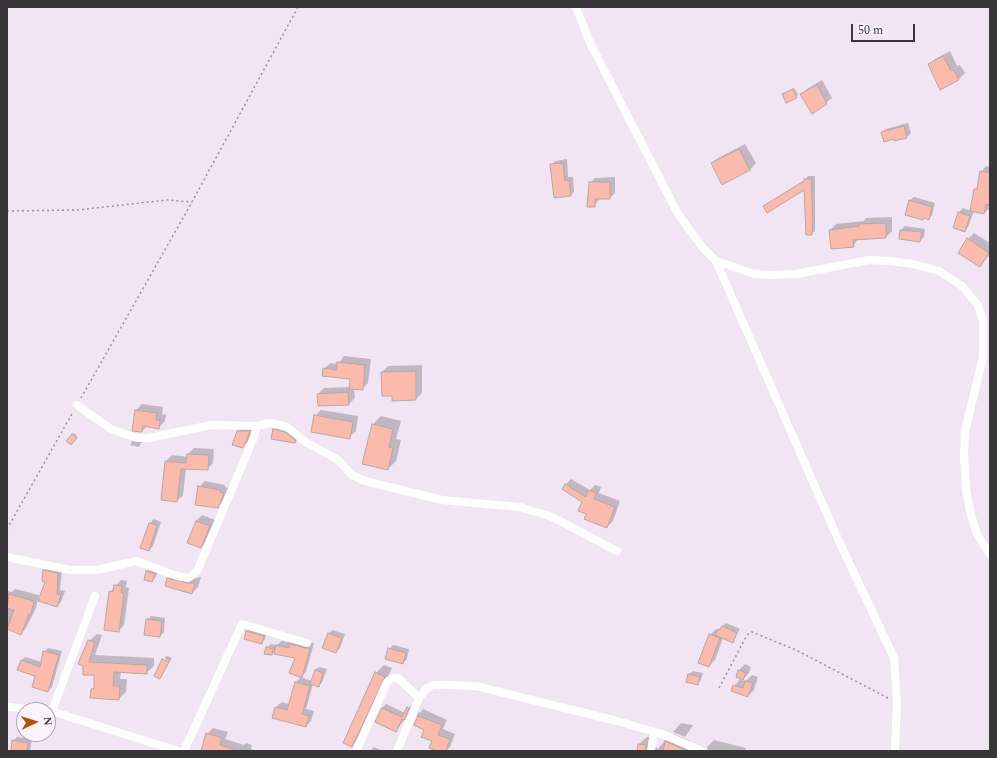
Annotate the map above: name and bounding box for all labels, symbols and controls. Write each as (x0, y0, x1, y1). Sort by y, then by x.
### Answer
scale bar (853, 16, 917, 42)
text: 50 m (858, 21, 883, 40)
north arrow (16, 702, 56, 742)
text: N (39, 716, 56, 726)

